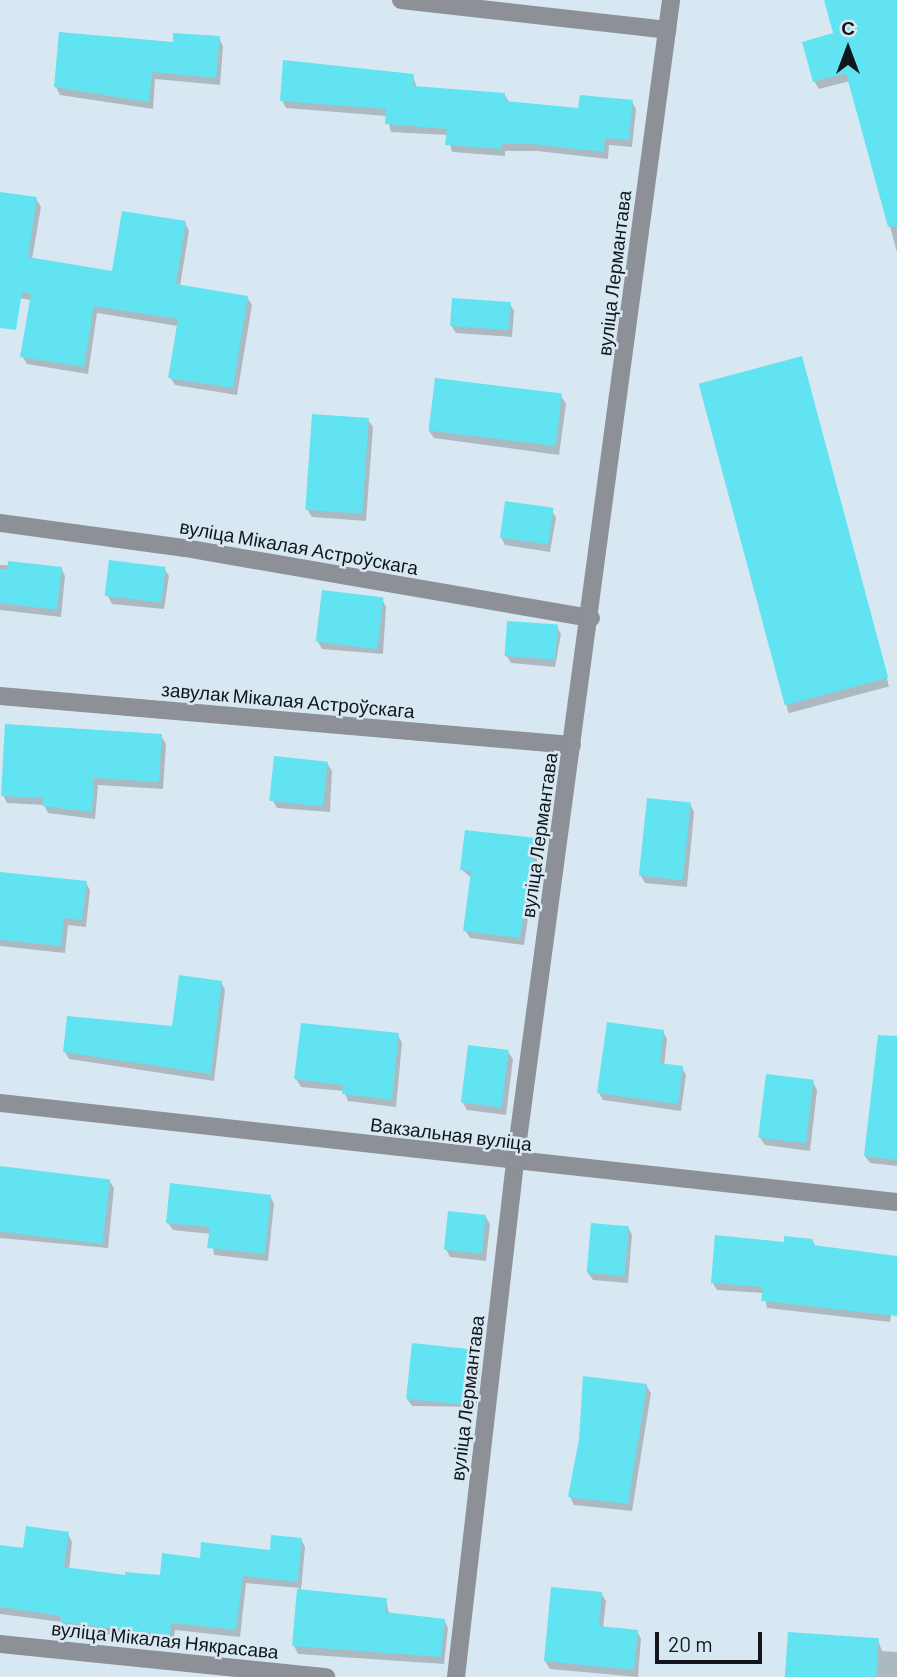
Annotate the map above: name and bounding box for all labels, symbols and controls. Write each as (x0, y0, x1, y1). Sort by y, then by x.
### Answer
north arrow (813, 14, 883, 84)
text: С (841, 16, 855, 39)
street label: вуліца Лермантава (593, 189, 635, 357)
street label: вуліца Мікалая Астроўскага (178, 515, 420, 579)
street label: завулак Мікалая Астроўскага (160, 678, 416, 722)
street label: вуліца Лермантава (516, 751, 562, 919)
street label: Вакзальная вуліца (369, 1113, 533, 1155)
street label: вуліца Лермантава (446, 1314, 488, 1482)
street label: вуліца Мікалая Някрасава (50, 1617, 280, 1663)
scale bar (659, 1618, 766, 1662)
text: 20 m (668, 1631, 713, 1656)

